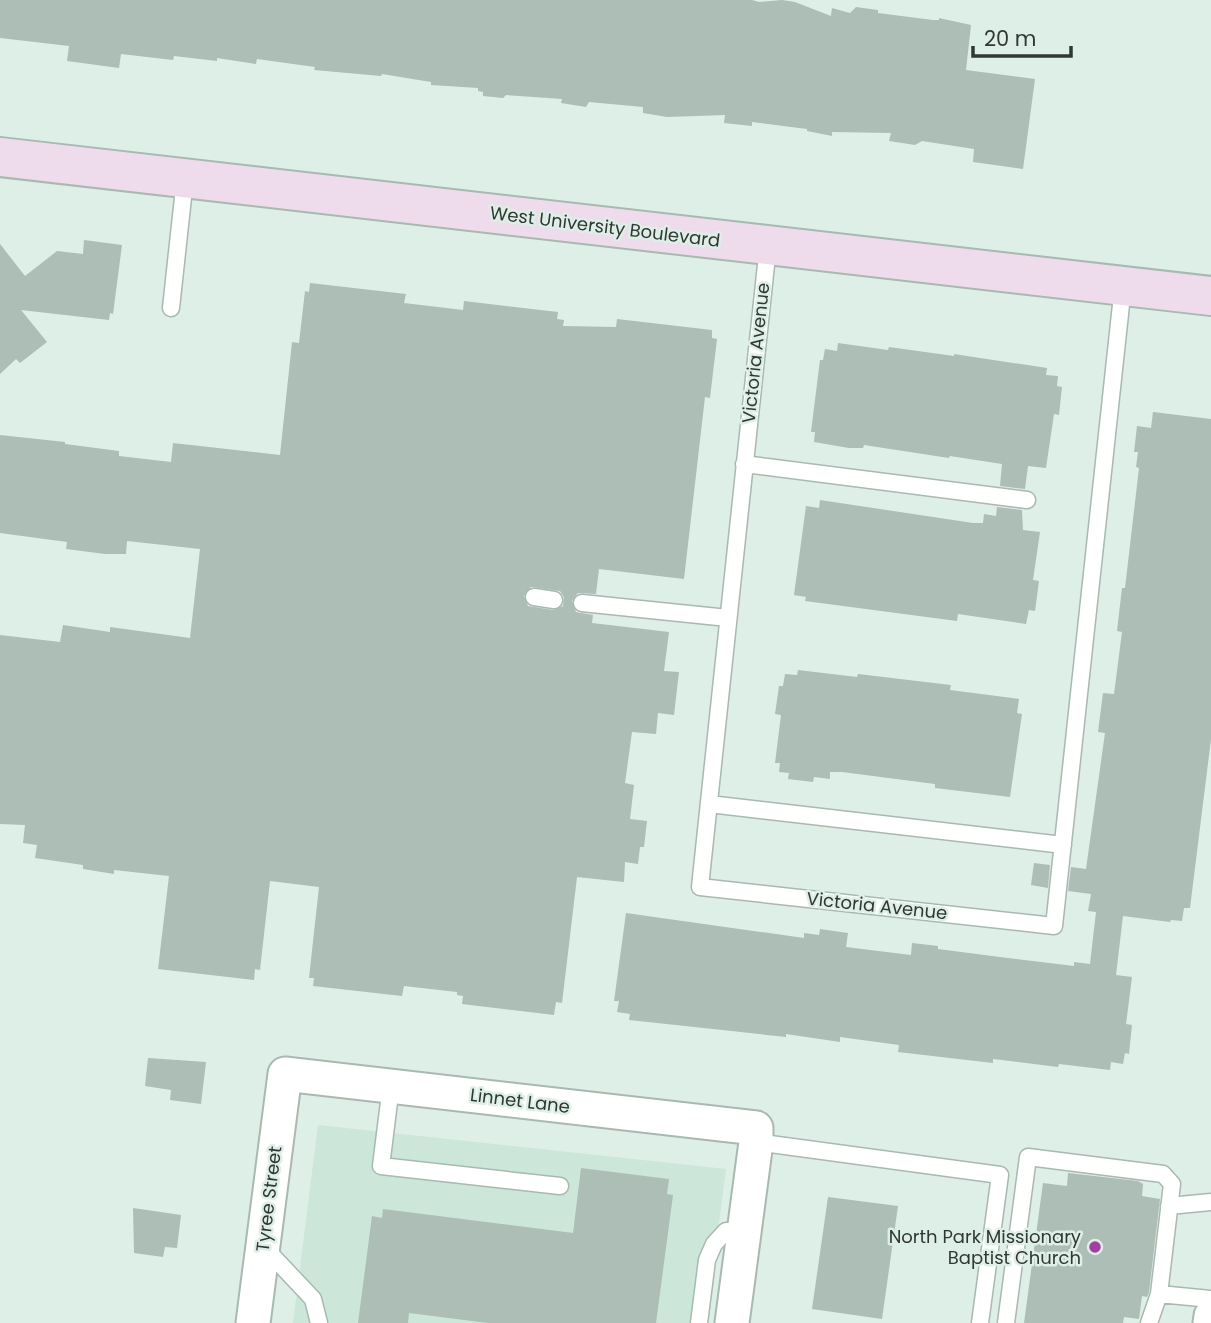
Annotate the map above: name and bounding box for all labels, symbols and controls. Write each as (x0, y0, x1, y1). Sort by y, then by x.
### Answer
scale bar (973, 14, 1071, 58)
text: 20 m (984, 24, 1037, 53)
street label: West University Boulevard (489, 200, 722, 253)
street label: Victoria Avenue (736, 281, 775, 425)
street label: Victoria Avenue (805, 886, 949, 925)
street label: Linnet Lane (469, 1082, 571, 1119)
street label: Tyree Street (250, 1145, 287, 1253)
place label: North Park Missionary Baptist Church (889, 1224, 1081, 1270)
marker: North Park Missionary Baptist Church (1087, 1239, 1103, 1255)

